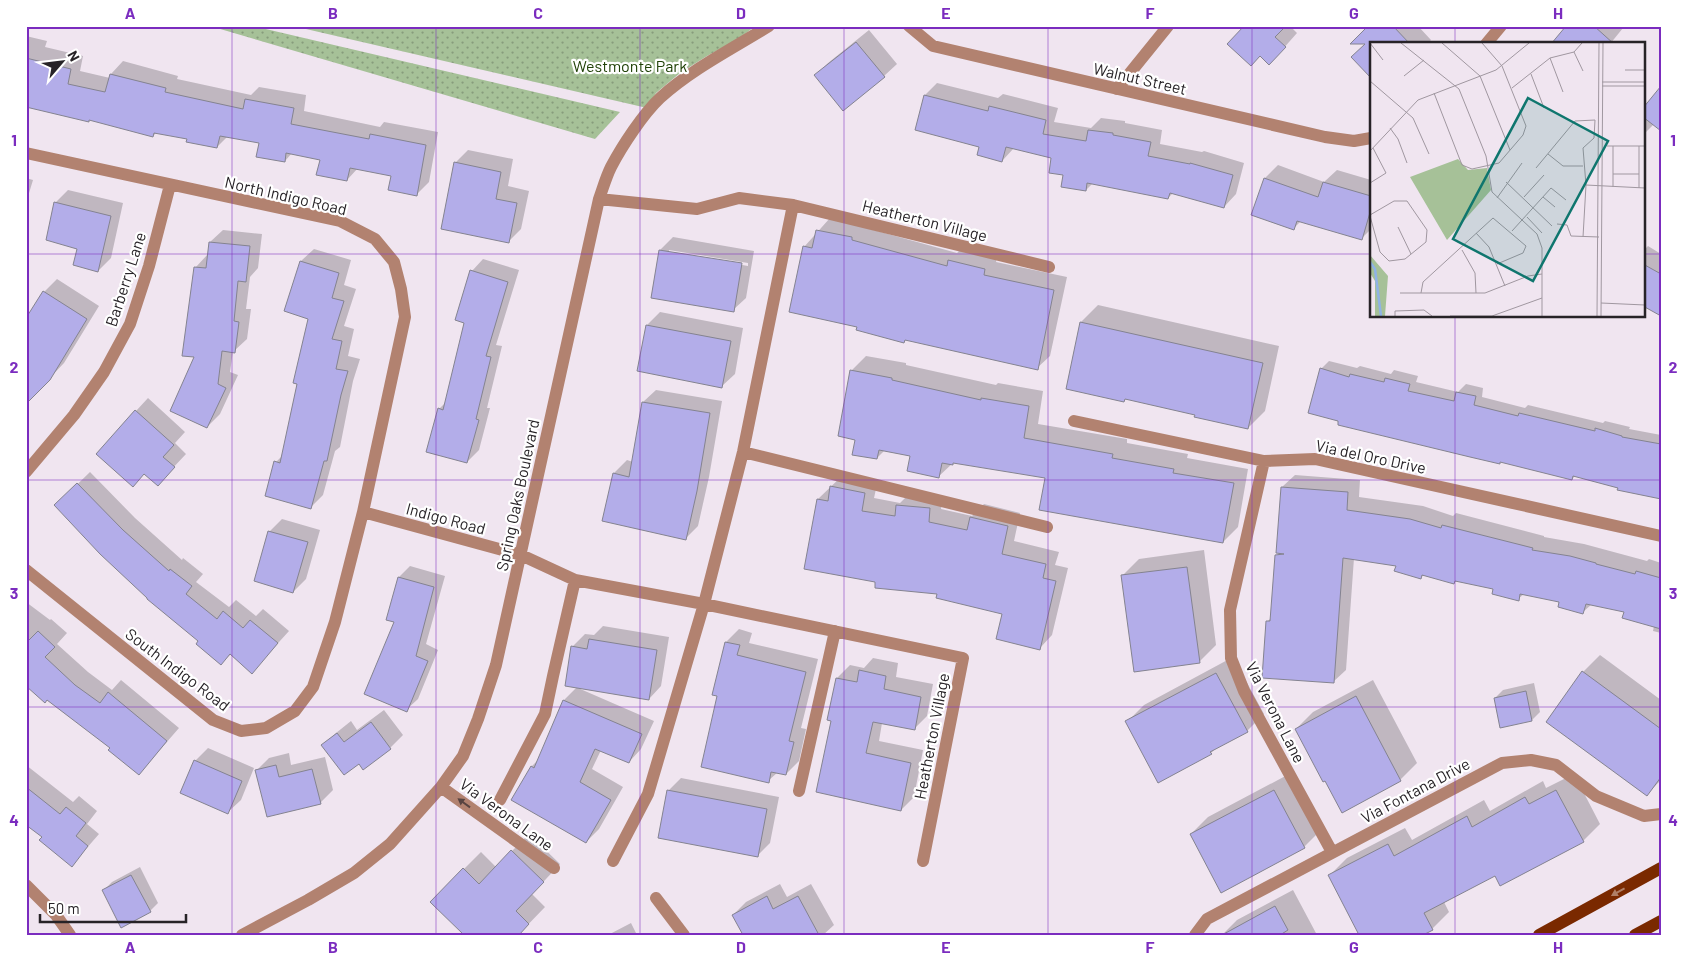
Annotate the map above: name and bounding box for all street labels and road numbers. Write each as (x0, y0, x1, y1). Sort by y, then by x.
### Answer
street label: Walnut Street (1092, 58, 1188, 98)
street label: North Indigo Road (223, 172, 349, 218)
street label: Heatherton Village (861, 195, 989, 245)
street label: Barberry Lane (101, 229, 149, 329)
street label: Spring Oaks Boulevard (492, 417, 542, 573)
street label: Via del Oro Drive (1314, 435, 1428, 477)
street label: Indigo Road (404, 498, 488, 538)
street label: South Indigo Road (122, 624, 234, 714)
street label: Via Verona Lane (1242, 658, 1310, 766)
street label: Heatherton Village (909, 671, 953, 801)
street label: Via Fontana Drive (1357, 753, 1473, 827)
street label: Via Verona Lane (457, 774, 557, 854)

